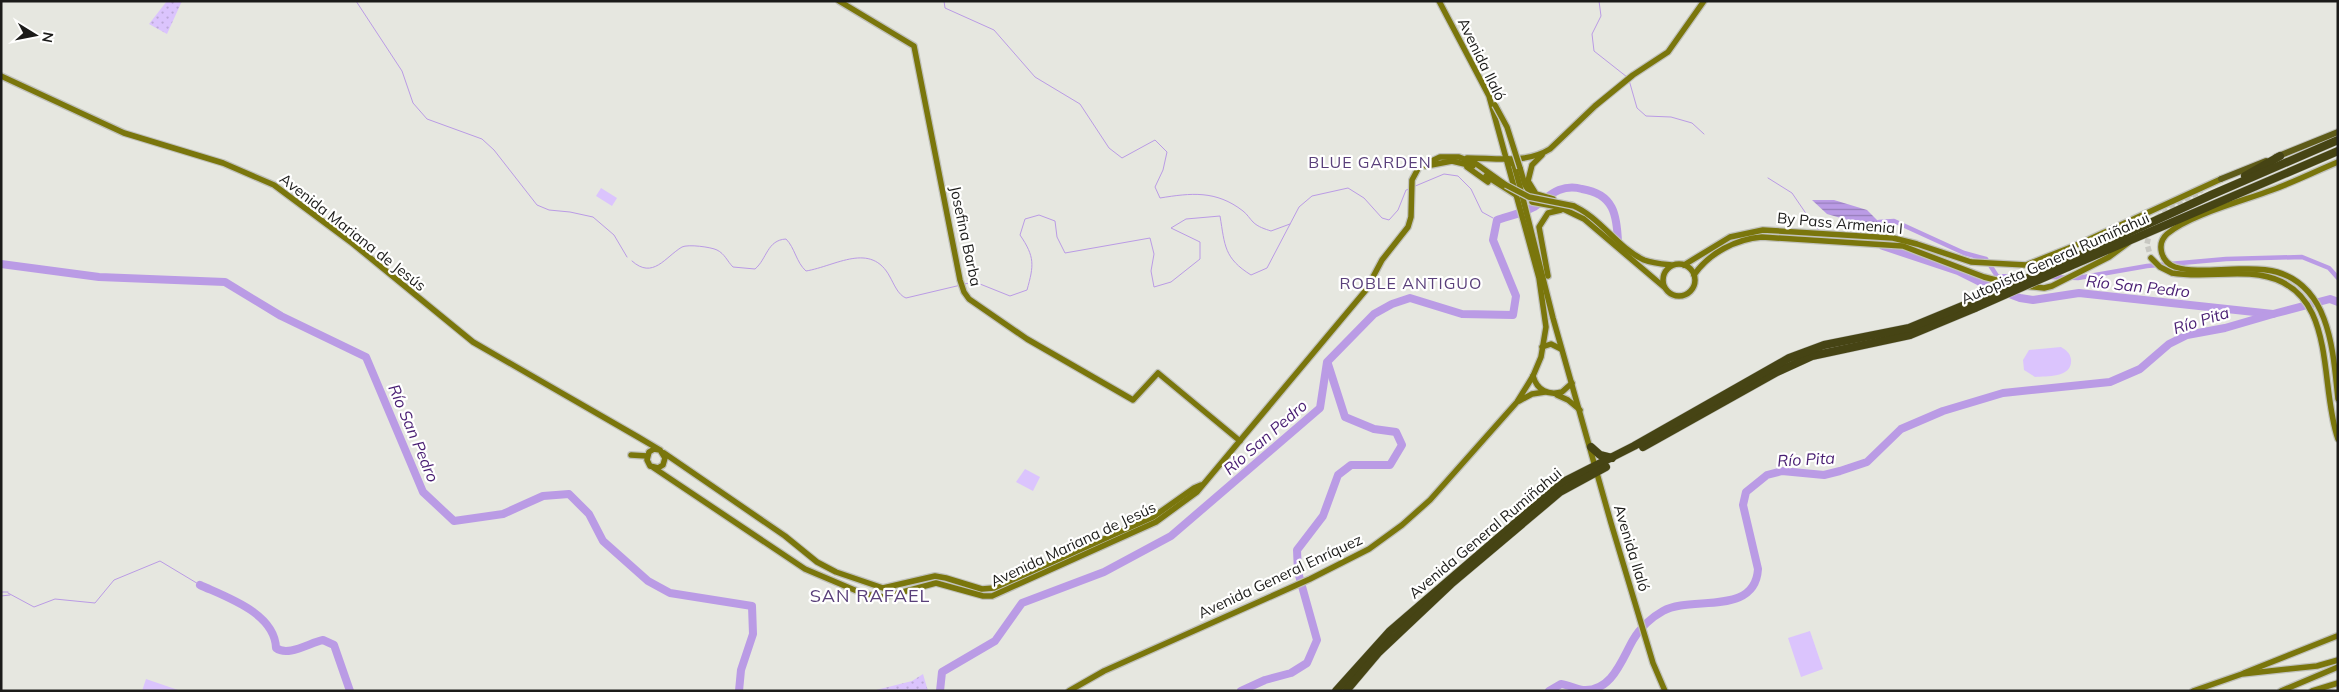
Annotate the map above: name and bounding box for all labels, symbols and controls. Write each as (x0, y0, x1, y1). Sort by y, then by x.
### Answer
north arrow (10, 10, 60, 60)
street label: Avenida Ilaló (1454, 15, 1510, 103)
text: N (38, 30, 58, 44)
district label: BLUE GARDEN (1308, 152, 1432, 172)
street label: Avenida Mariana de Jesús (276, 169, 430, 295)
street label: Josefina Barba (946, 184, 986, 288)
street label: By Pass Armenia I (1776, 208, 1904, 238)
street label: Autopista General Rumiñahui (1958, 208, 2152, 308)
water label: Río San Pedro (2085, 271, 2191, 301)
district label: ROBLE ANTIGUO (1340, 273, 1482, 293)
water label: Río Pita (2171, 302, 2232, 338)
water label: Río San Pedro (384, 381, 444, 485)
water label: Río San Pedro (1219, 395, 1311, 479)
water label: Río Pita (1777, 447, 1836, 470)
street label: Avenida General Rumiñahui (1405, 464, 1565, 602)
street label: Avenida Mariana de Jesús (987, 497, 1159, 591)
street label: Avenida Ilaló (1610, 502, 1654, 594)
street label: Avenida General Enríquez (1195, 529, 1365, 622)
district label: SAN RAFAEL (810, 584, 930, 607)

